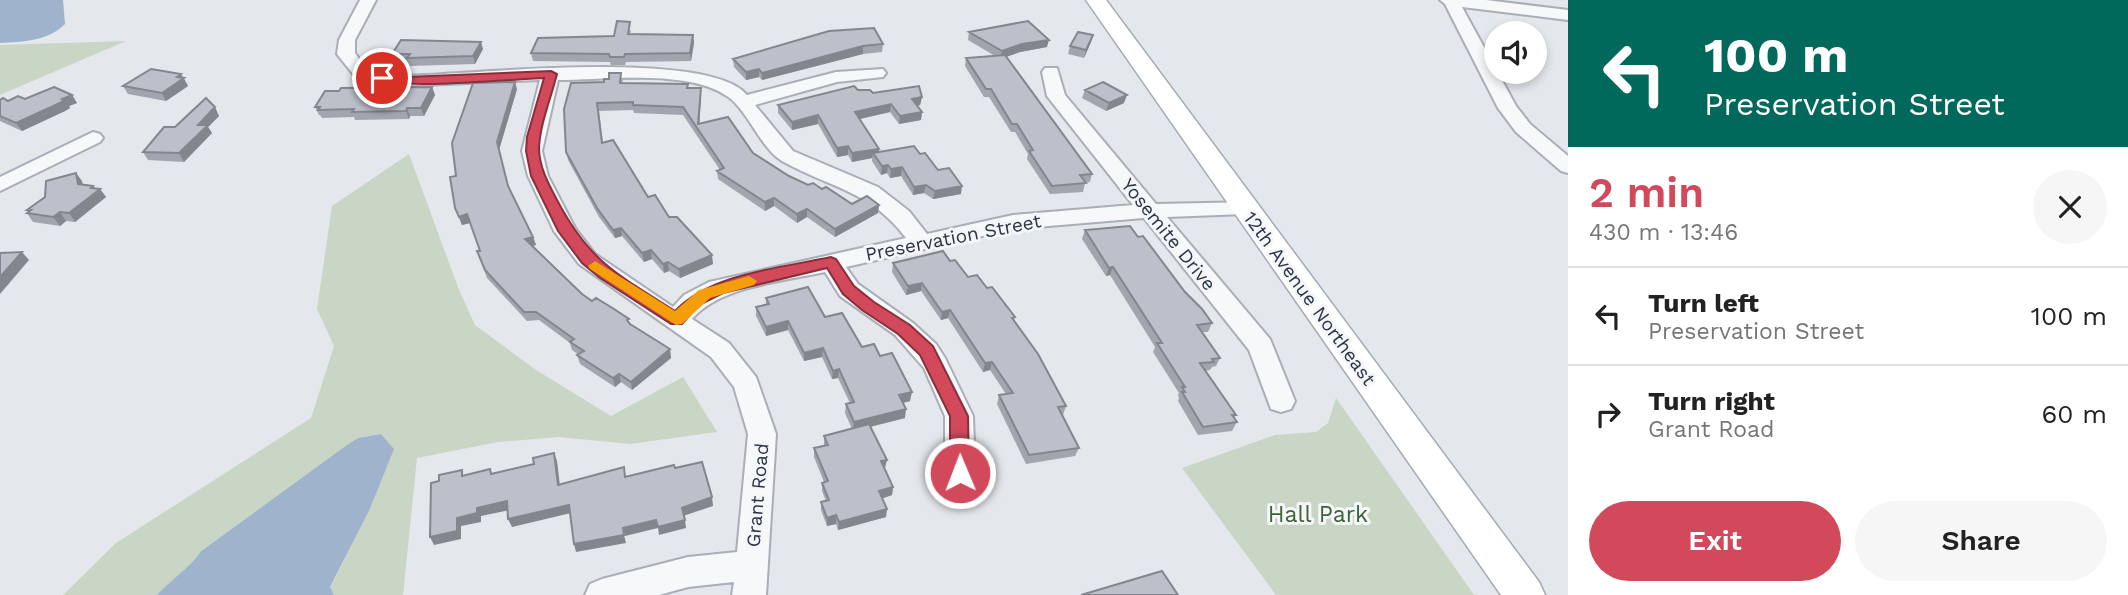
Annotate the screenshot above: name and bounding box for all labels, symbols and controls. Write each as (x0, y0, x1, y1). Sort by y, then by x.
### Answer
map controls (1484, 21, 1547, 84)
button: sound (1484, 21, 1547, 84)
text: 100 m (1704, 26, 1848, 84)
icon: left (1589, 28, 1680, 119)
pin (352, 48, 412, 108)
icon: arrive (363, 59, 401, 97)
text: Preservation Street (1704, 85, 2005, 123)
text: 2 min (1589, 168, 1704, 217)
button: close (2033, 170, 2107, 244)
street label: Yosemite Drive (1116, 174, 1221, 295)
street label: 12th Avenue Northeast (1239, 207, 1380, 390)
street label: Preservation Street (863, 209, 1043, 266)
text: 430 m · 13:46 (1589, 219, 1738, 246)
text: Turn left (1648, 288, 1759, 318)
icon: left (1589, 297, 1627, 335)
text: 100 m (2031, 301, 2107, 331)
text: Preservation Street (1648, 318, 1864, 345)
text: Turn right (1648, 386, 1775, 416)
icon: right (1589, 395, 1627, 433)
text: 60 m (2041, 399, 2107, 429)
text: Grant Road (1648, 416, 1774, 443)
position arrow (923, 436, 997, 510)
street label: Grant Road (741, 442, 774, 548)
park label: Hall Park (1268, 501, 1368, 528)
button: Exit (1589, 501, 1841, 581)
button: Share (1855, 501, 2107, 581)

